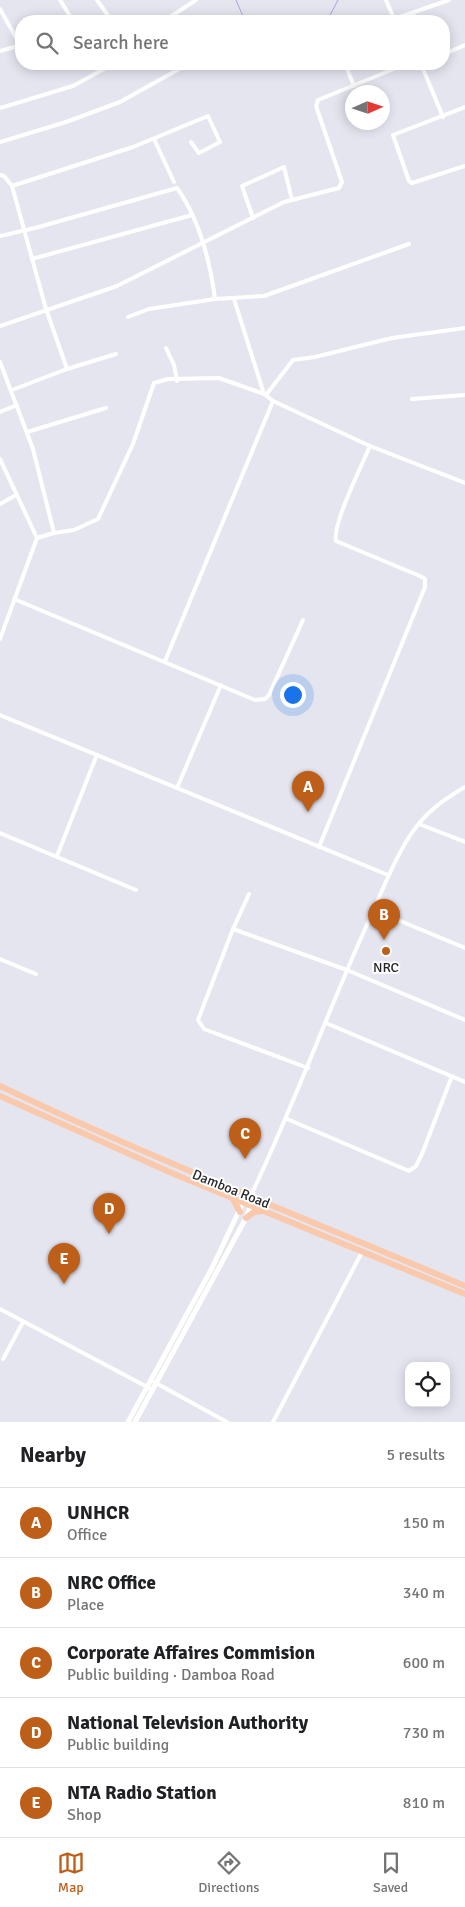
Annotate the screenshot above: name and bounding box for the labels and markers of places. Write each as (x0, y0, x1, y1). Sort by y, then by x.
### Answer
pin: A (292, 771, 324, 812)
pin: B (368, 899, 400, 940)
marker: NRC (380, 945, 392, 957)
place label: NRC (373, 959, 399, 976)
pin: C (229, 1118, 261, 1159)
pin: D (93, 1193, 125, 1234)
pin: E (48, 1243, 80, 1284)

